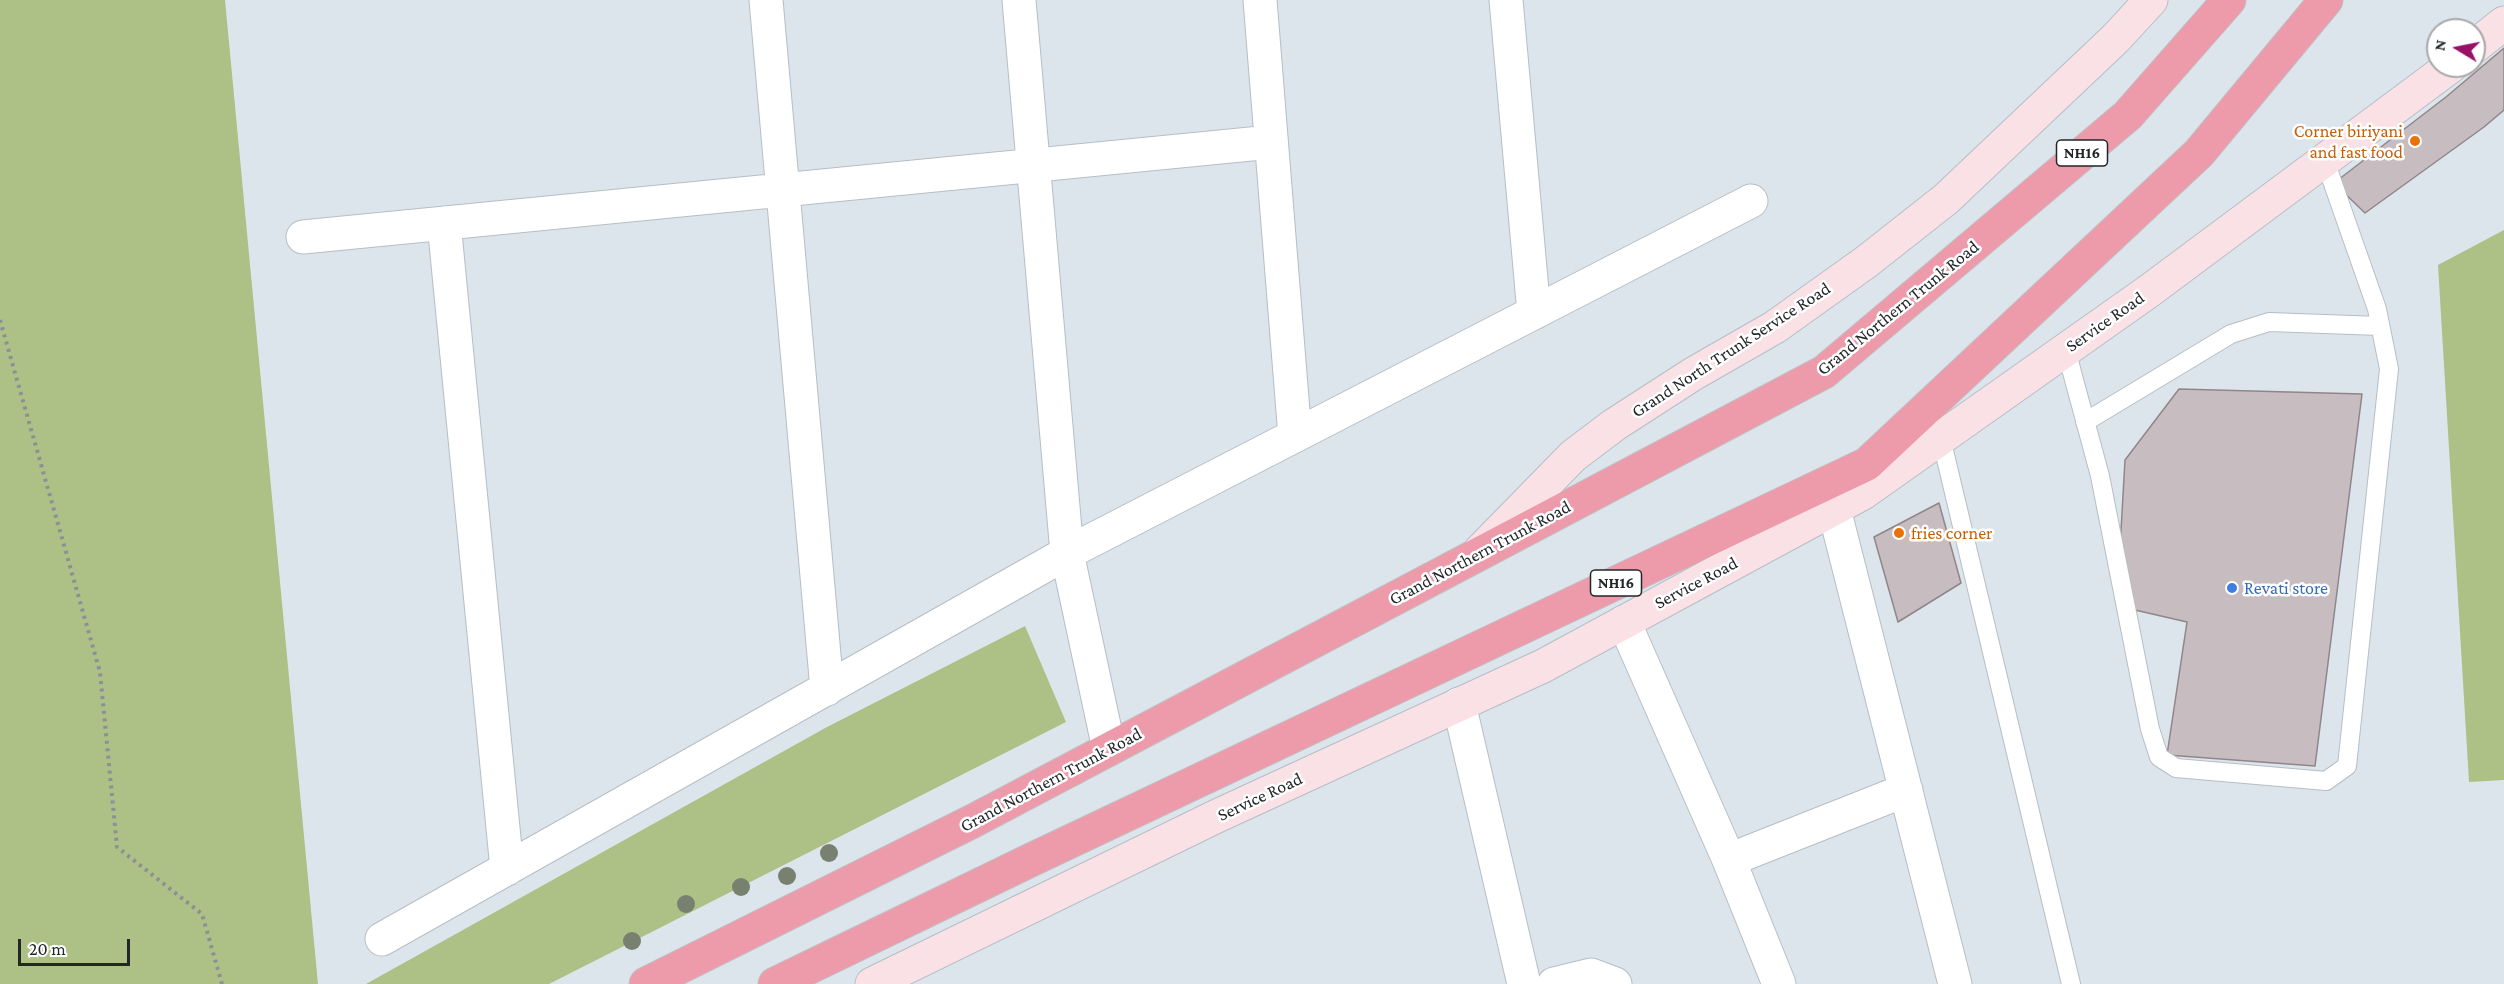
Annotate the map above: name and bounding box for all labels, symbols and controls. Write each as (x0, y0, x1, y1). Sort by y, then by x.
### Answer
north arrow (2426, 18, 2486, 78)
text: N (2430, 38, 2449, 52)
place label: Corner biriyani and fast food (2294, 120, 2403, 162)
marker: Corner biriyani and fast food (2408, 134, 2422, 148)
road number: NH16 (2056, 140, 2108, 166)
street label: Grand Northern Trunk Road (1813, 236, 1983, 380)
street label: Grand North Trunk Service Road (1628, 278, 1834, 422)
street label: Service Road (2062, 287, 2148, 357)
street label: Grand Northern Trunk Road (1386, 496, 1574, 610)
place label: fries corner (1911, 522, 1992, 544)
marker: fries corner (1892, 526, 1906, 540)
street label: Service Road (1651, 552, 1741, 614)
road number: NH16 (1590, 570, 1642, 596)
place label: Revati store (2244, 577, 2328, 599)
marker: Revati store (2225, 581, 2239, 595)
street label: Grand Northern Trunk Road (957, 723, 1145, 837)
street label: Service Road (1214, 768, 1306, 826)
scale bar (21, 927, 134, 965)
text: 20 m (29, 939, 66, 959)

